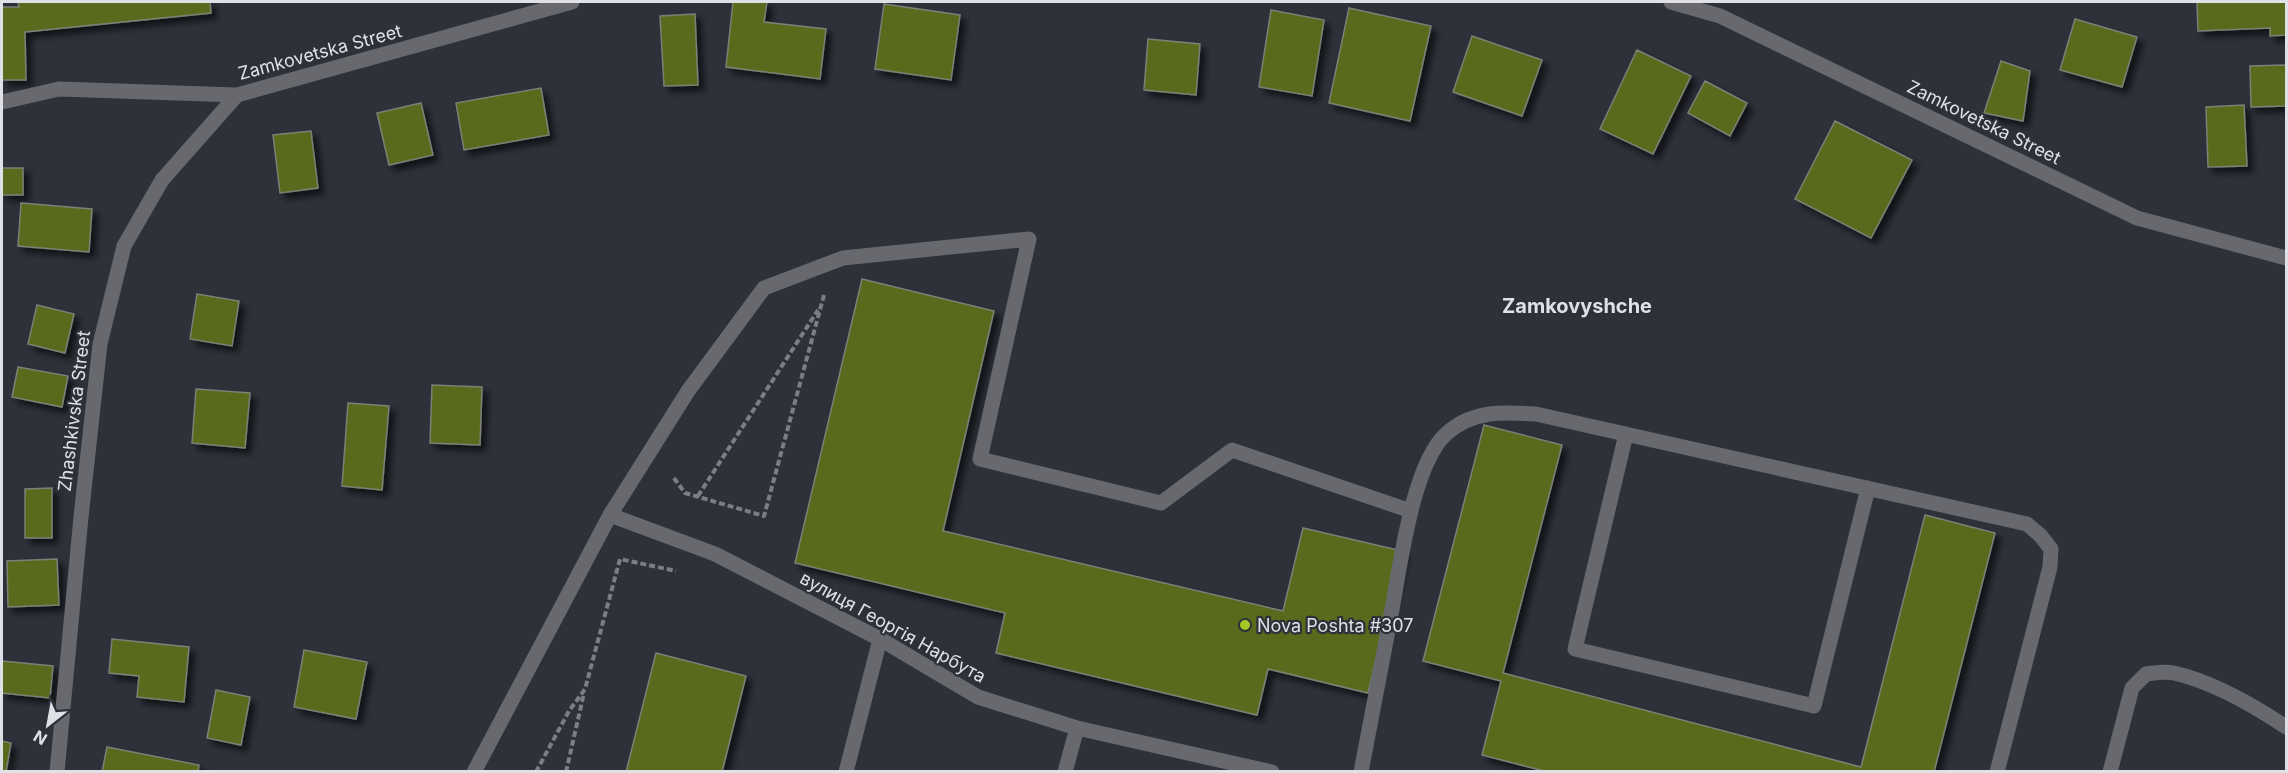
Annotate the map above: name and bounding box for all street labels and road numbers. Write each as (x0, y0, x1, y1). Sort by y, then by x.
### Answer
street label: Zamkovetska Street (236, 20, 404, 84)
street label: Zamkovetska Street (1904, 76, 2064, 168)
street label: Zhashkivska Street (54, 329, 94, 493)
street label: вулиця Георгія Нарбута (796, 567, 990, 687)

